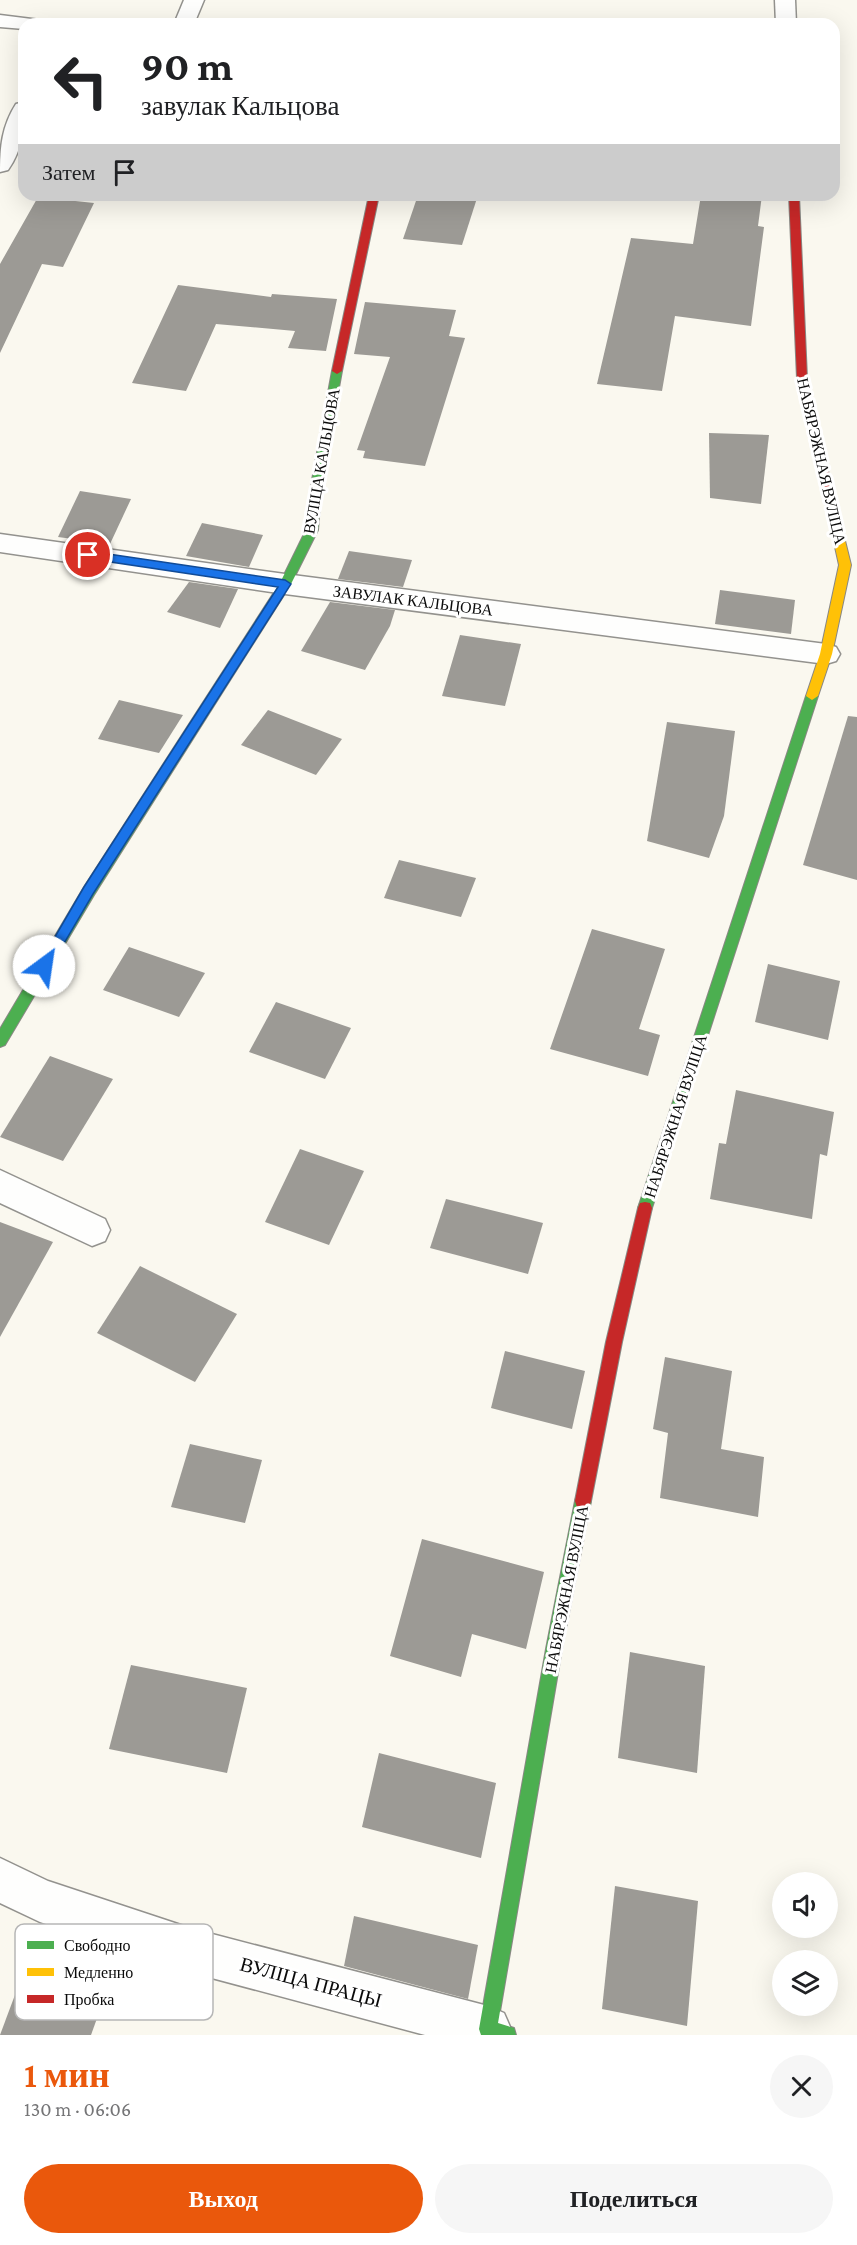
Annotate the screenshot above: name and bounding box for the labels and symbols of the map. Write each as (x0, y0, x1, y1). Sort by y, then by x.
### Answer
street label: НАБЯРЭЖНАЯ ВУЛІЦА (793, 376, 849, 547)
street label: ВУЛІЦА КАЛЬЦОВА (300, 387, 344, 535)
pin (62, 529, 113, 580)
street label: ЗАВУЛАК КАЛЬЦОВА (332, 582, 494, 620)
position arrow (12, 934, 76, 998)
street label: НАБЯРЭЖНАЯ ВУЛІЦА (641, 1032, 711, 1200)
street label: НАБЯРЭЖНАЯ ВУЛІЦА (542, 1503, 592, 1675)
legend (15, 1924, 213, 2020)
text: Свободно (64, 1937, 131, 1955)
street label: ВУЛІЦА ПРАЦЫ (237, 1953, 384, 2012)
text: Медленно (64, 1964, 133, 1982)
text: Пробка (64, 1991, 114, 2009)

